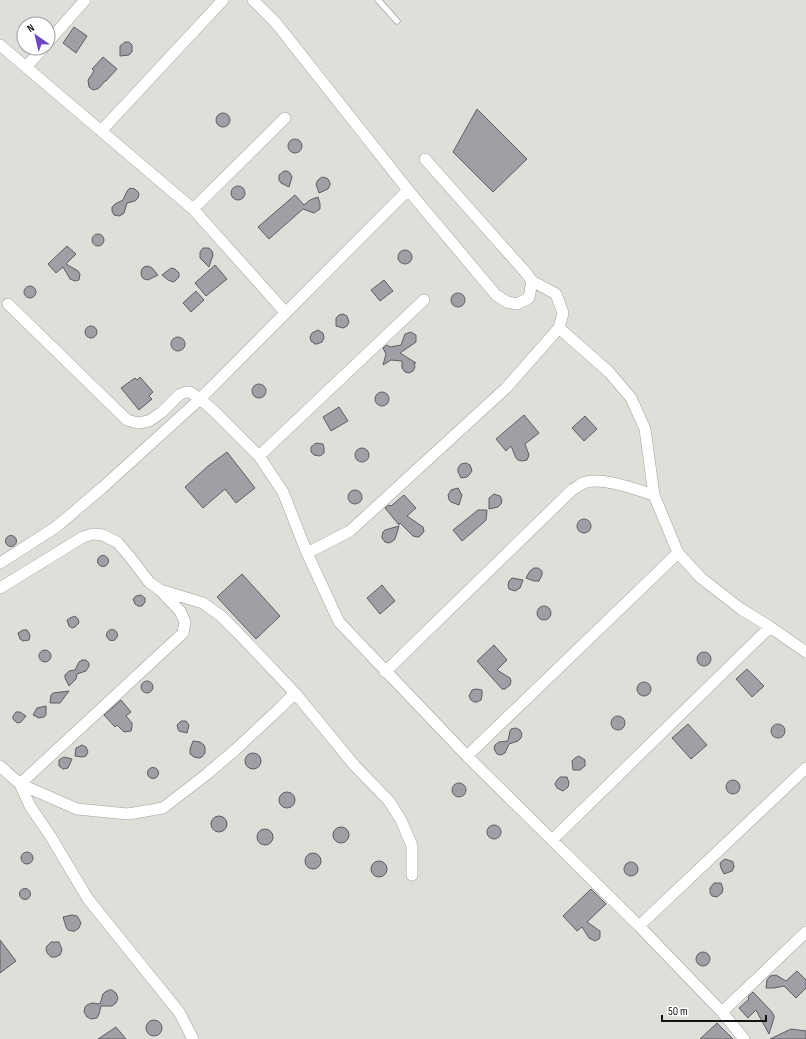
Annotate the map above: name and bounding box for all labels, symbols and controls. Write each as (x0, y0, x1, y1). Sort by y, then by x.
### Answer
north arrow (16, 16, 56, 56)
text: N (25, 21, 37, 35)
scale bar (662, 997, 766, 1023)
text: 50 m (668, 1004, 688, 1019)

